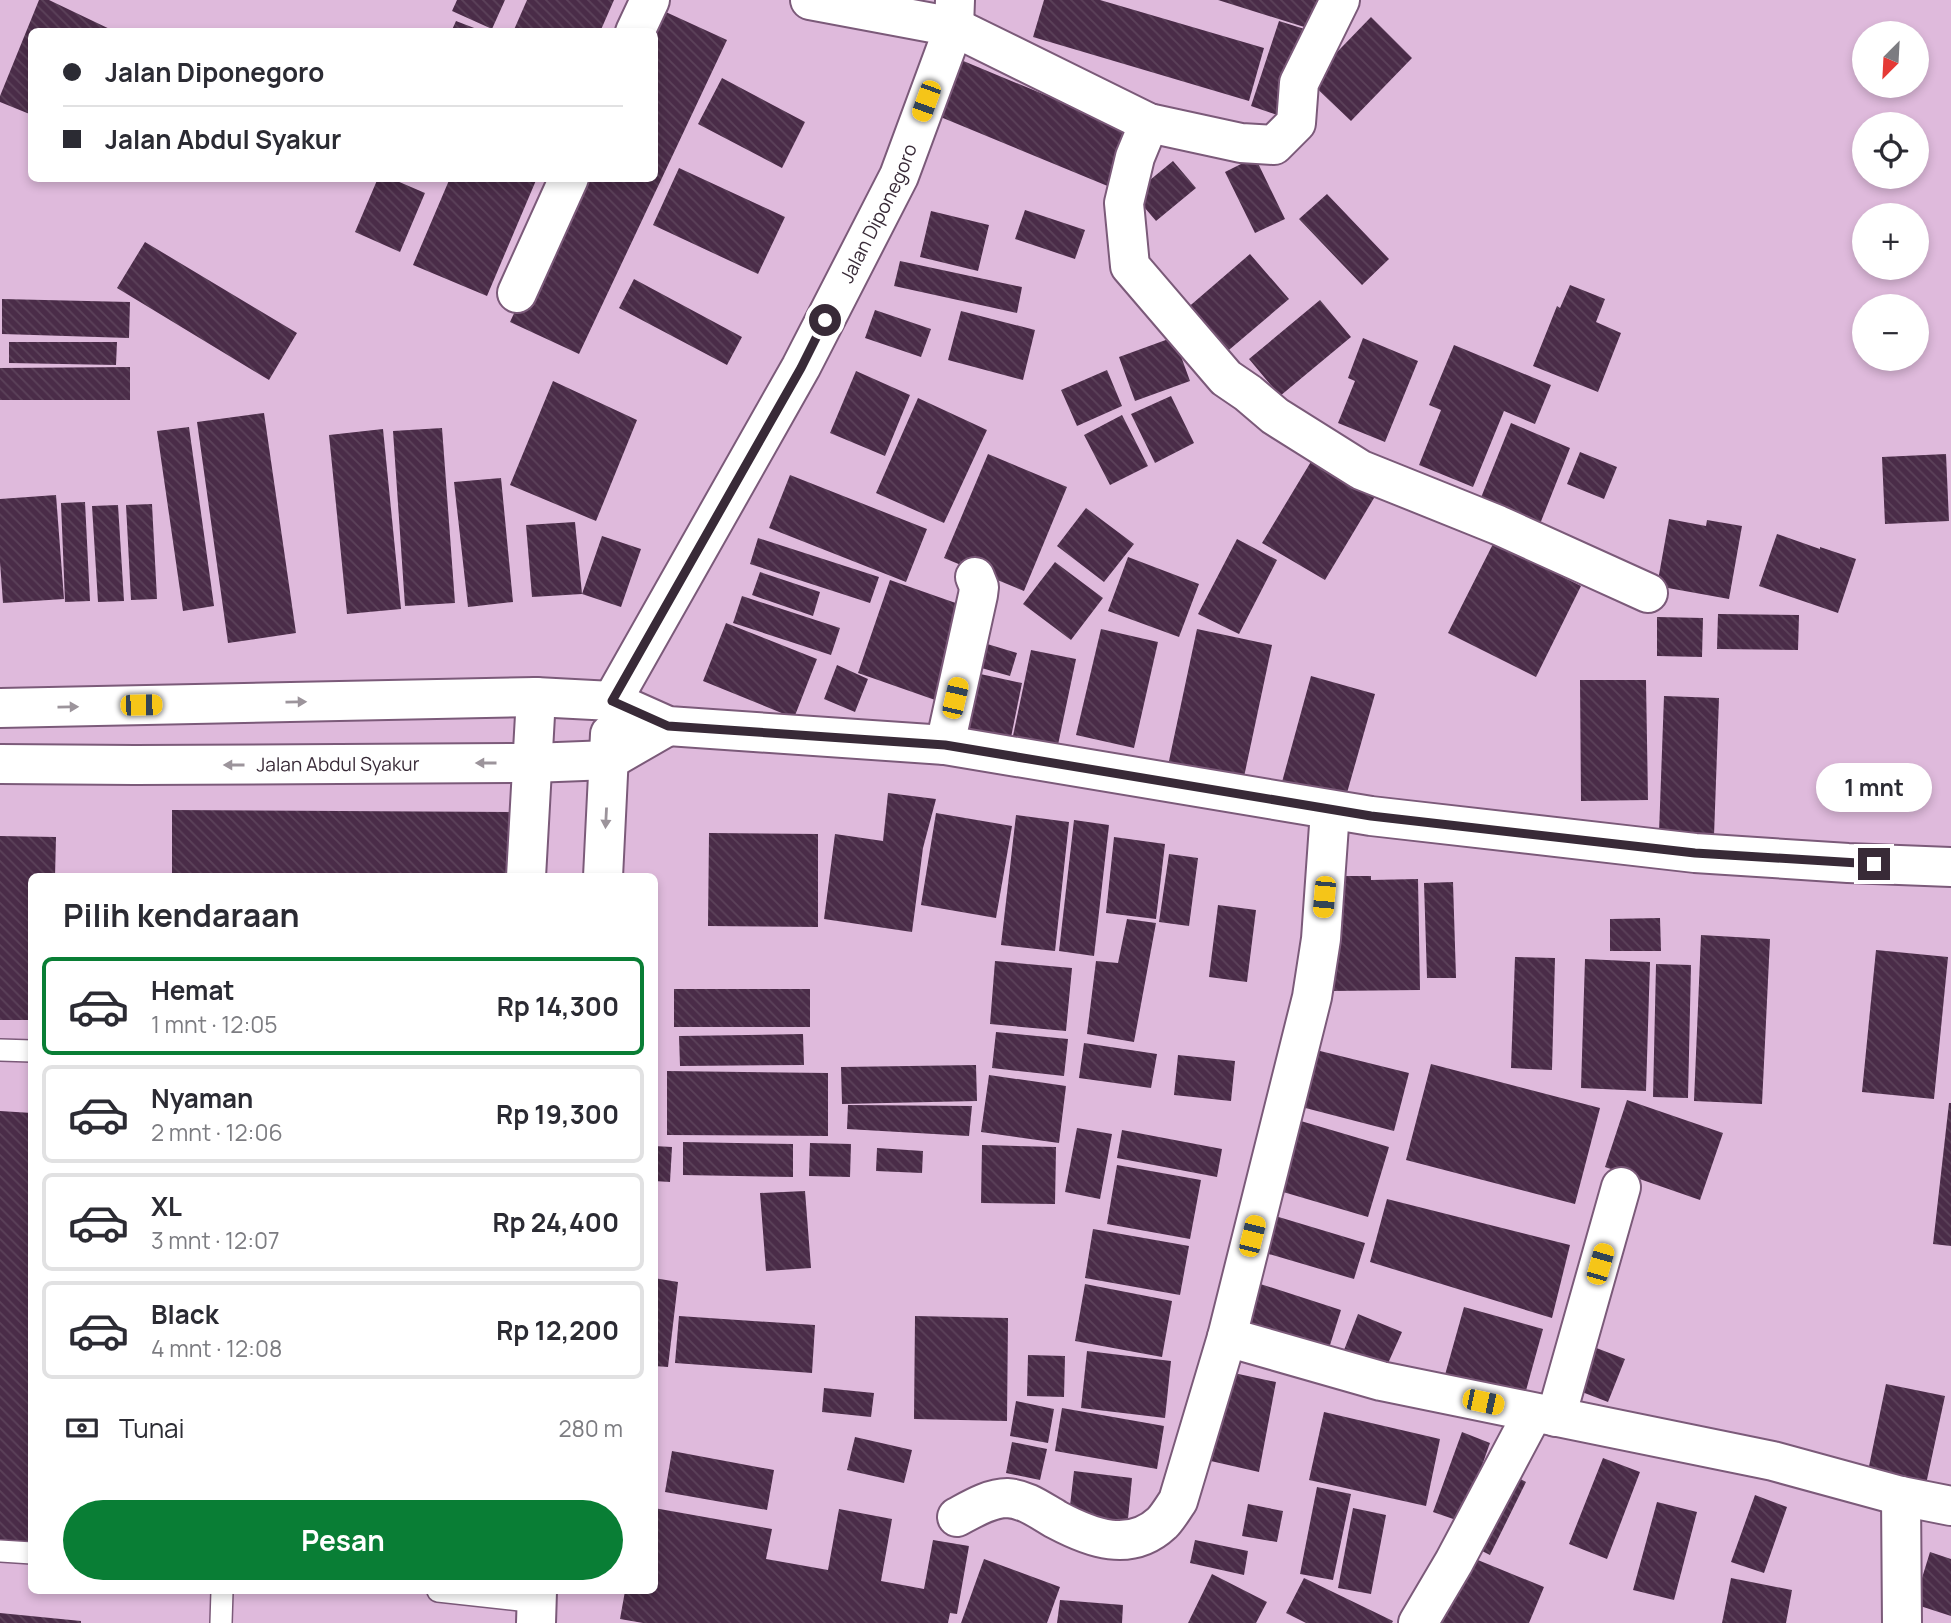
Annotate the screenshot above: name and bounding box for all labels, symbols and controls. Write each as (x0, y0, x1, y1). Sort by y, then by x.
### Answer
north arrow (1852, 21, 1928, 98)
map controls (1852, 21, 1929, 371)
text: Jalan Diponegoro (105, 54, 324, 90)
car (909, 78, 944, 124)
button: locate (1852, 112, 1929, 189)
text: Jalan Abdul Syakur (105, 121, 341, 157)
street label: Jalan Diponegoro (833, 140, 923, 287)
button: + (1852, 203, 1929, 280)
button: − (1852, 294, 1929, 371)
route start (809, 304, 841, 336)
car (941, 675, 970, 721)
car (120, 694, 163, 716)
one-way arrow (285, 696, 307, 708)
one-way arrow (57, 701, 79, 713)
street label: Jalan Abdul Syakur (256, 751, 420, 777)
one-way arrow (475, 757, 497, 769)
one-way arrow (223, 759, 245, 770)
callout: 1 mnt (1816, 762, 1932, 812)
text: 1 mnt (1844, 771, 1904, 803)
one-way arrow (600, 808, 611, 830)
route end (1858, 848, 1890, 880)
car (1312, 875, 1337, 919)
text: Pilih kendaraan (63, 893, 300, 937)
text: Hemat (151, 972, 235, 1008)
icon: car (67, 975, 130, 1038)
text: Rp 14,300 (497, 988, 619, 1024)
text: 1 mnt · 12:05 (151, 1008, 278, 1040)
text: Nyaman (151, 1080, 253, 1116)
icon: car (67, 1083, 130, 1146)
text: Rp 19,300 (496, 1096, 619, 1132)
text: 2 mnt · 12:06 (151, 1116, 283, 1148)
text: XL (151, 1188, 182, 1224)
icon: car (67, 1191, 130, 1254)
text: Rp 24,400 (492, 1204, 619, 1240)
car (1237, 1213, 1268, 1259)
text: 3 mnt · 12:07 (151, 1224, 280, 1256)
car (1585, 1241, 1616, 1287)
text: Black (151, 1296, 219, 1332)
icon: car (67, 1299, 130, 1362)
text: Rp 12,200 (496, 1312, 619, 1348)
text: 4 mnt · 12:08 (151, 1332, 282, 1364)
car (1461, 1387, 1506, 1417)
icon: cash (63, 1409, 101, 1447)
text: Tunai (119, 1410, 185, 1446)
text: 280 m (558, 1412, 623, 1444)
button: Pesan (63, 1500, 623, 1580)

